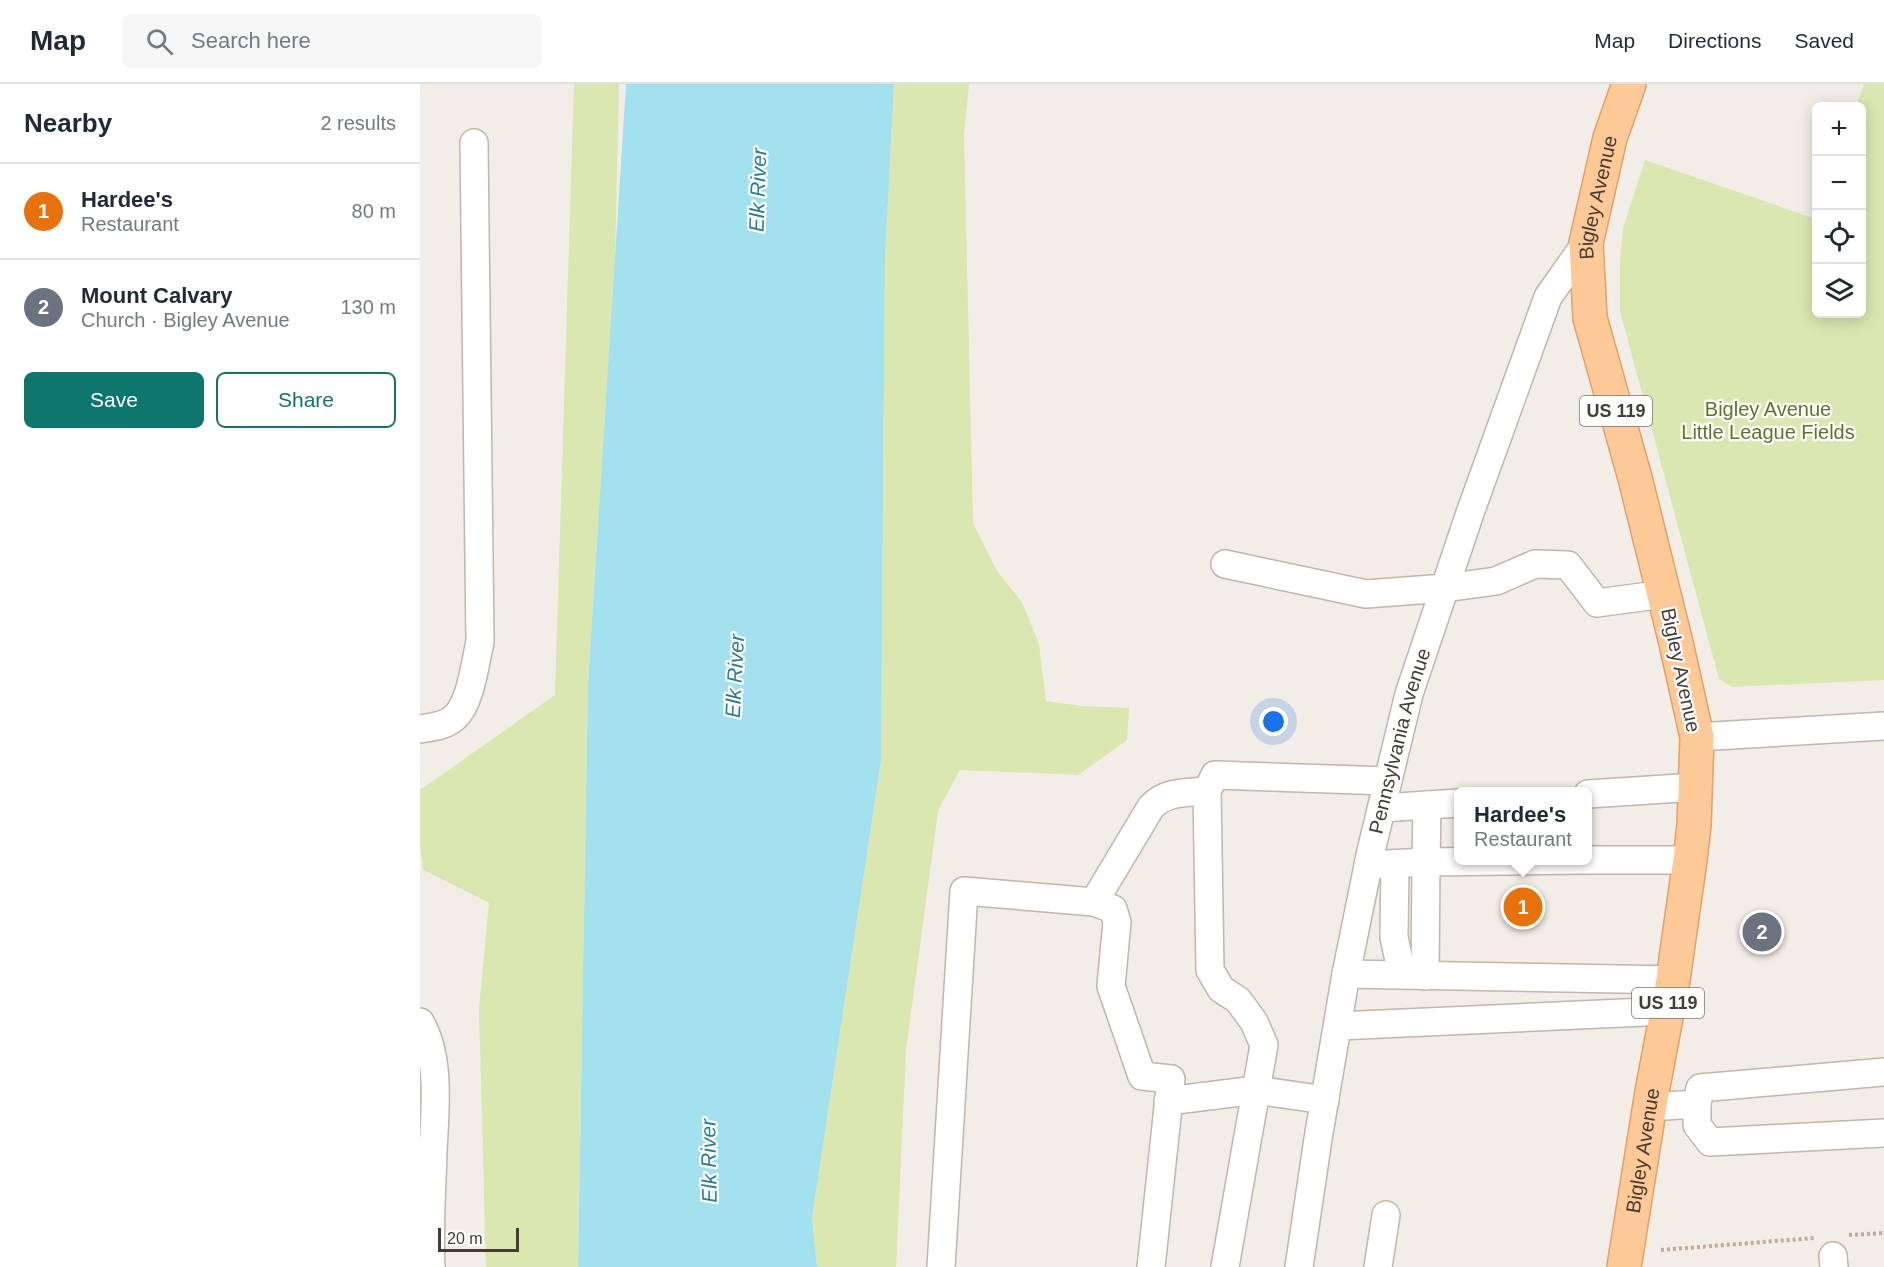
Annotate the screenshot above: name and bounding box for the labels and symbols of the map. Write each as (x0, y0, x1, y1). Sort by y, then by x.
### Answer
street label: Bigley Avenue (1575, 133, 1621, 260)
water label: Elk River (745, 147, 770, 232)
road number: US 119 (1580, 396, 1652, 426)
park label: Bigley Avenue Little League Fields (1681, 398, 1855, 443)
street label: Bigley Avenue (1657, 606, 1705, 734)
water label: Elk River (721, 632, 748, 719)
street label: Pennsylvania Avenue (1365, 645, 1435, 836)
your location (1259, 707, 1288, 736)
pin: 1 (1504, 884, 1542, 930)
pin: 2 (1742, 910, 1782, 954)
road number: US 119 (1632, 988, 1704, 1018)
street label: Bigley Avenue (1622, 1086, 1663, 1215)
water label: Elk River (696, 1118, 721, 1203)
scale bar (438, 1225, 519, 1252)

